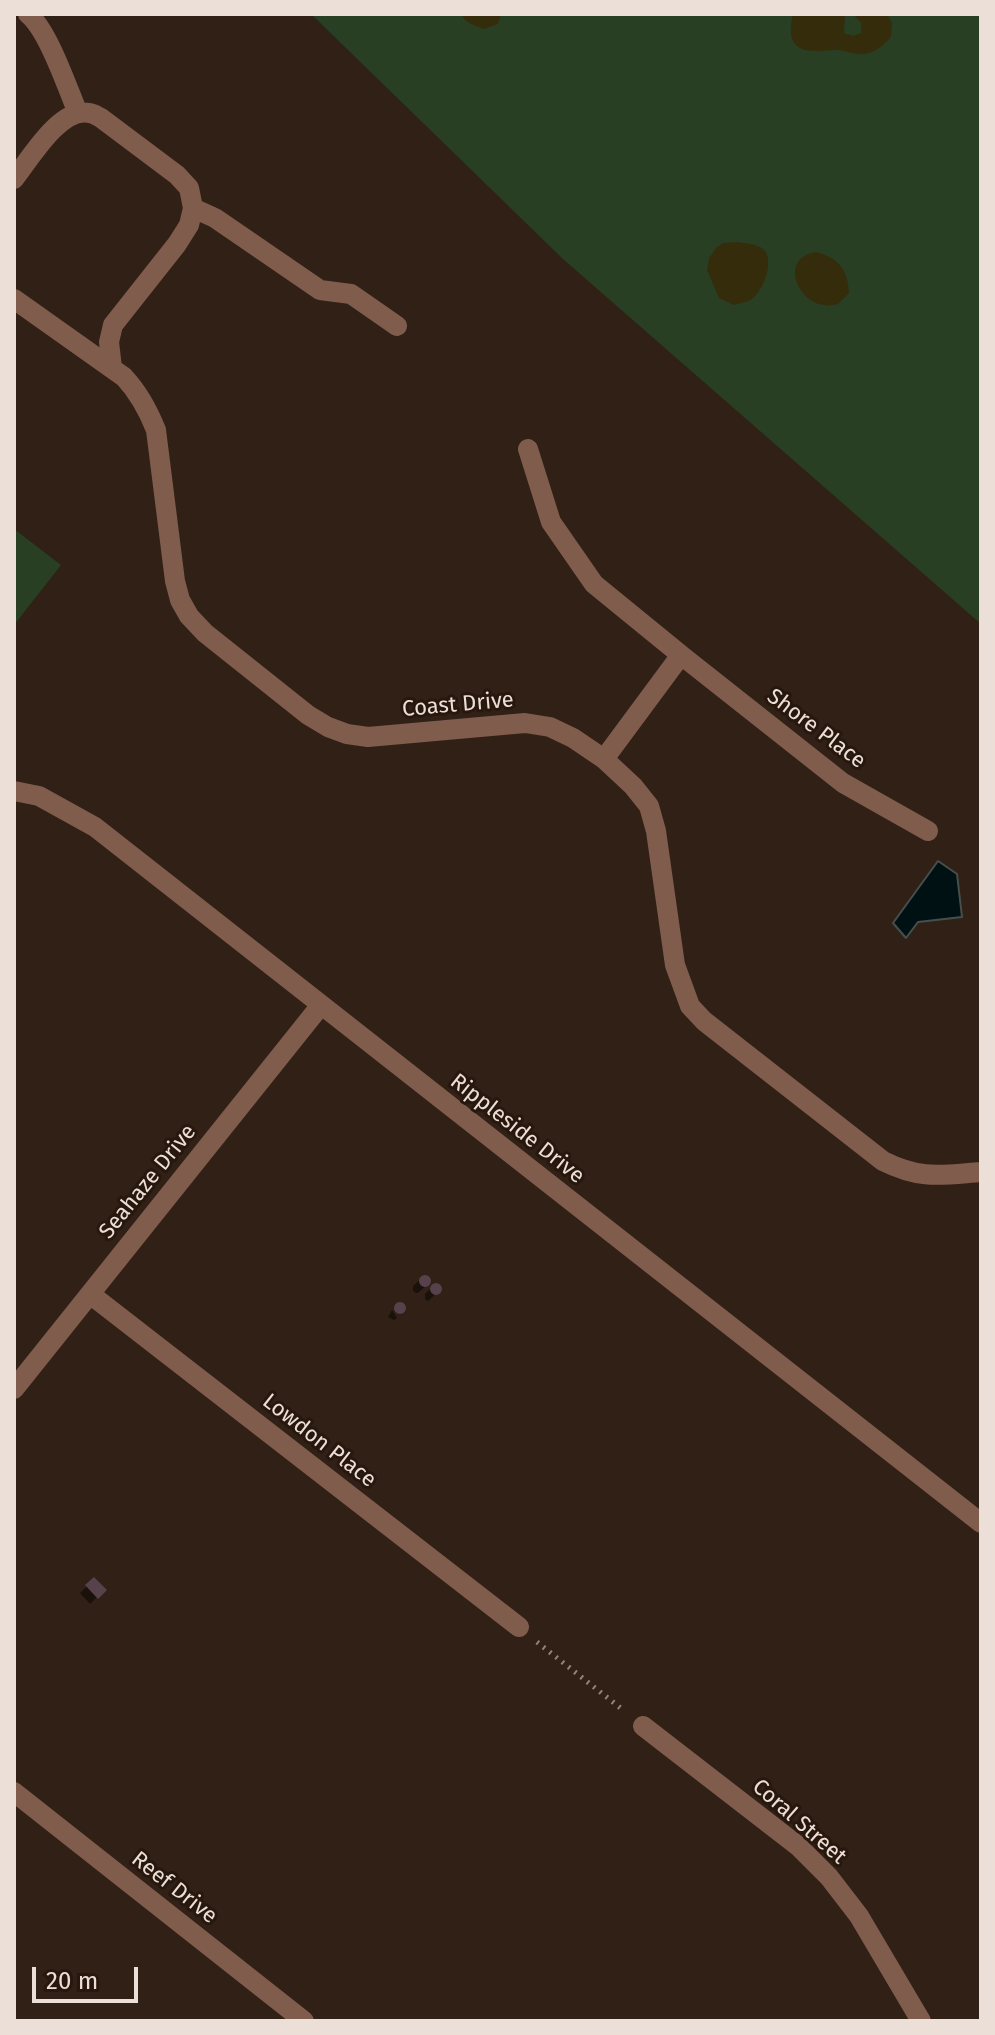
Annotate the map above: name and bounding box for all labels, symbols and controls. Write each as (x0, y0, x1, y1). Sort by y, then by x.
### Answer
street label: Shore Place (762, 683, 870, 775)
street label: Coast Drive (401, 687, 515, 723)
street label: Rippleside Drive (445, 1068, 589, 1190)
street label: Seahaze Drive (94, 1120, 202, 1244)
street label: Lowdon Place (257, 1389, 381, 1493)
street label: Coral Street (747, 1774, 851, 1870)
street label: Reef Drive (126, 1846, 222, 1930)
scale bar (36, 1951, 142, 2001)
text: 20 m (46, 1967, 98, 1995)

